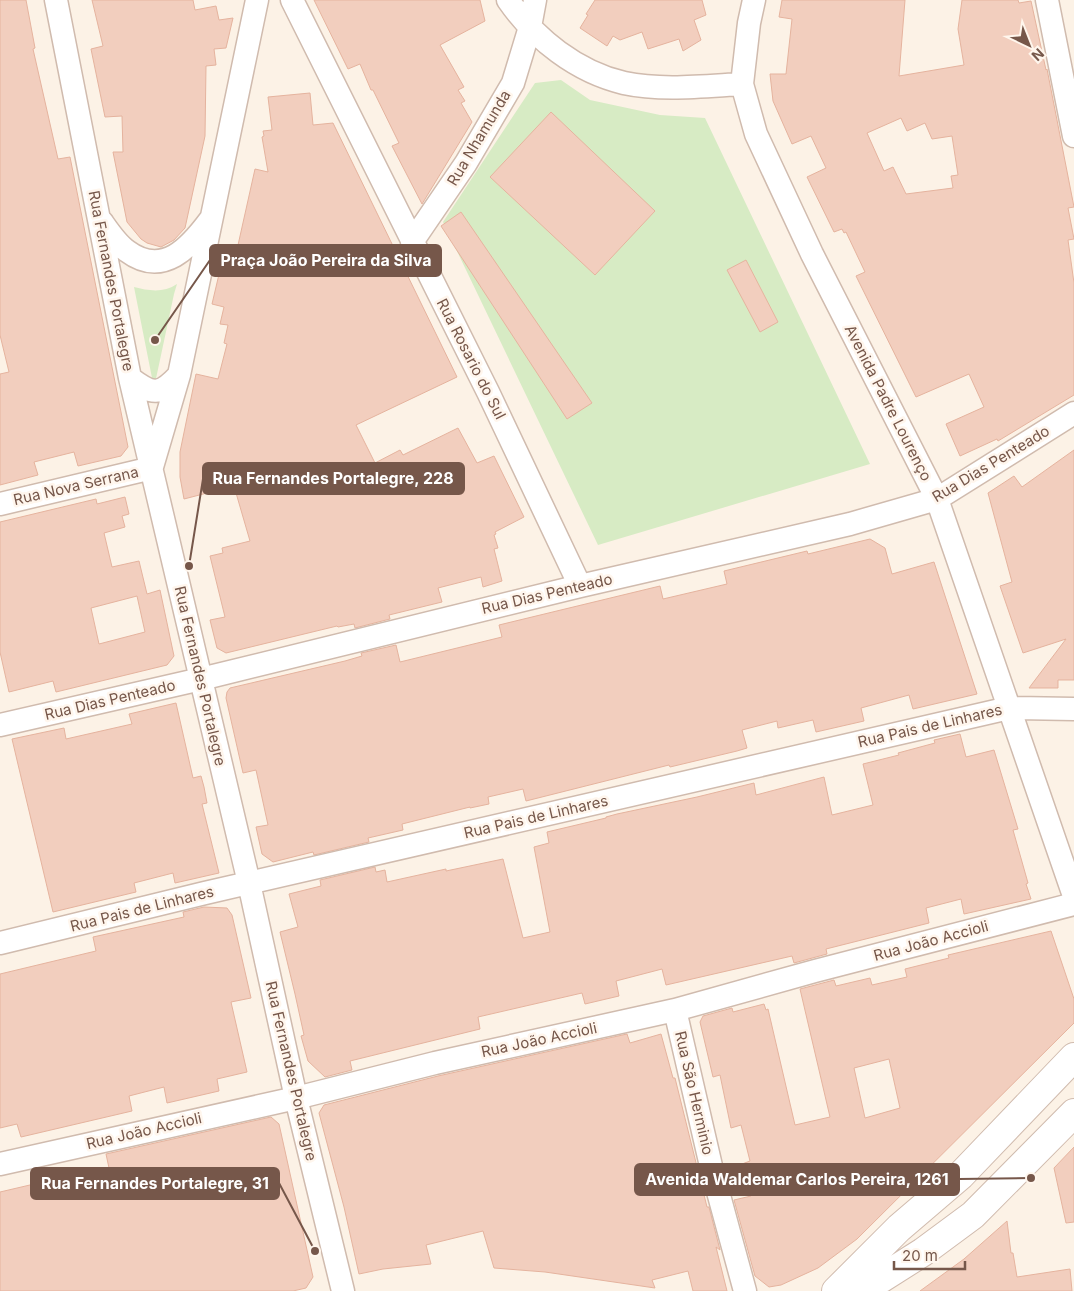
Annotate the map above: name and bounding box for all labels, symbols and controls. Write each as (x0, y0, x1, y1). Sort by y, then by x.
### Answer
north arrow (1004, 20, 1054, 70)
text: N (1029, 45, 1048, 65)
street label: Rua Nhamunda (443, 86, 515, 189)
street label: Rua Fernandes Portalegre (85, 189, 138, 373)
callout: Praça João Pereira da Silva (210, 245, 441, 276)
text: Praça João Pereira da Silva (220, 250, 432, 270)
street label: Rua Rosario do Sul (433, 295, 510, 422)
street label: Avenida Padre Lourenço (841, 321, 936, 484)
street label: Rua Dias Penteado (929, 421, 1053, 506)
street label: Rua Nova Serrana (11, 462, 140, 509)
callout: Rua Fernandes Portalegre, 228 (203, 463, 464, 494)
text: Rua Fernandes Portalegre, 228 (212, 468, 454, 488)
street label: Rua Dias Penteado (480, 569, 614, 618)
street label: Rua Fernandes Portalegre (171, 584, 230, 768)
street label: Rua Dias Penteado (43, 675, 177, 724)
street label: Rua Pais de Linhares (856, 700, 1004, 751)
street label: Rua Pais de Linhares (462, 791, 610, 842)
street label: Rua Pais de Linhares (68, 881, 216, 936)
street label: Rua João Accioli (871, 916, 990, 965)
street label: Rua Fernandes Portalegre (262, 979, 321, 1163)
street label: Rua João Accioli (479, 1018, 599, 1061)
street label: Rua São Herminio (671, 1029, 718, 1157)
street label: Rua João Accioli (84, 1108, 203, 1153)
callout: Avenida Waldemar Carlos Pereira, 1261 (635, 1164, 959, 1195)
callout: Rua Fernandes Portalegre, 31 (31, 1168, 279, 1199)
text: Avenida Waldemar Carlos Pereira, 1261 (645, 1169, 949, 1189)
text: Rua Fernandes Portalegre, 31 (41, 1173, 269, 1193)
scale bar (894, 1238, 965, 1270)
text: 20 m (902, 1246, 938, 1265)

